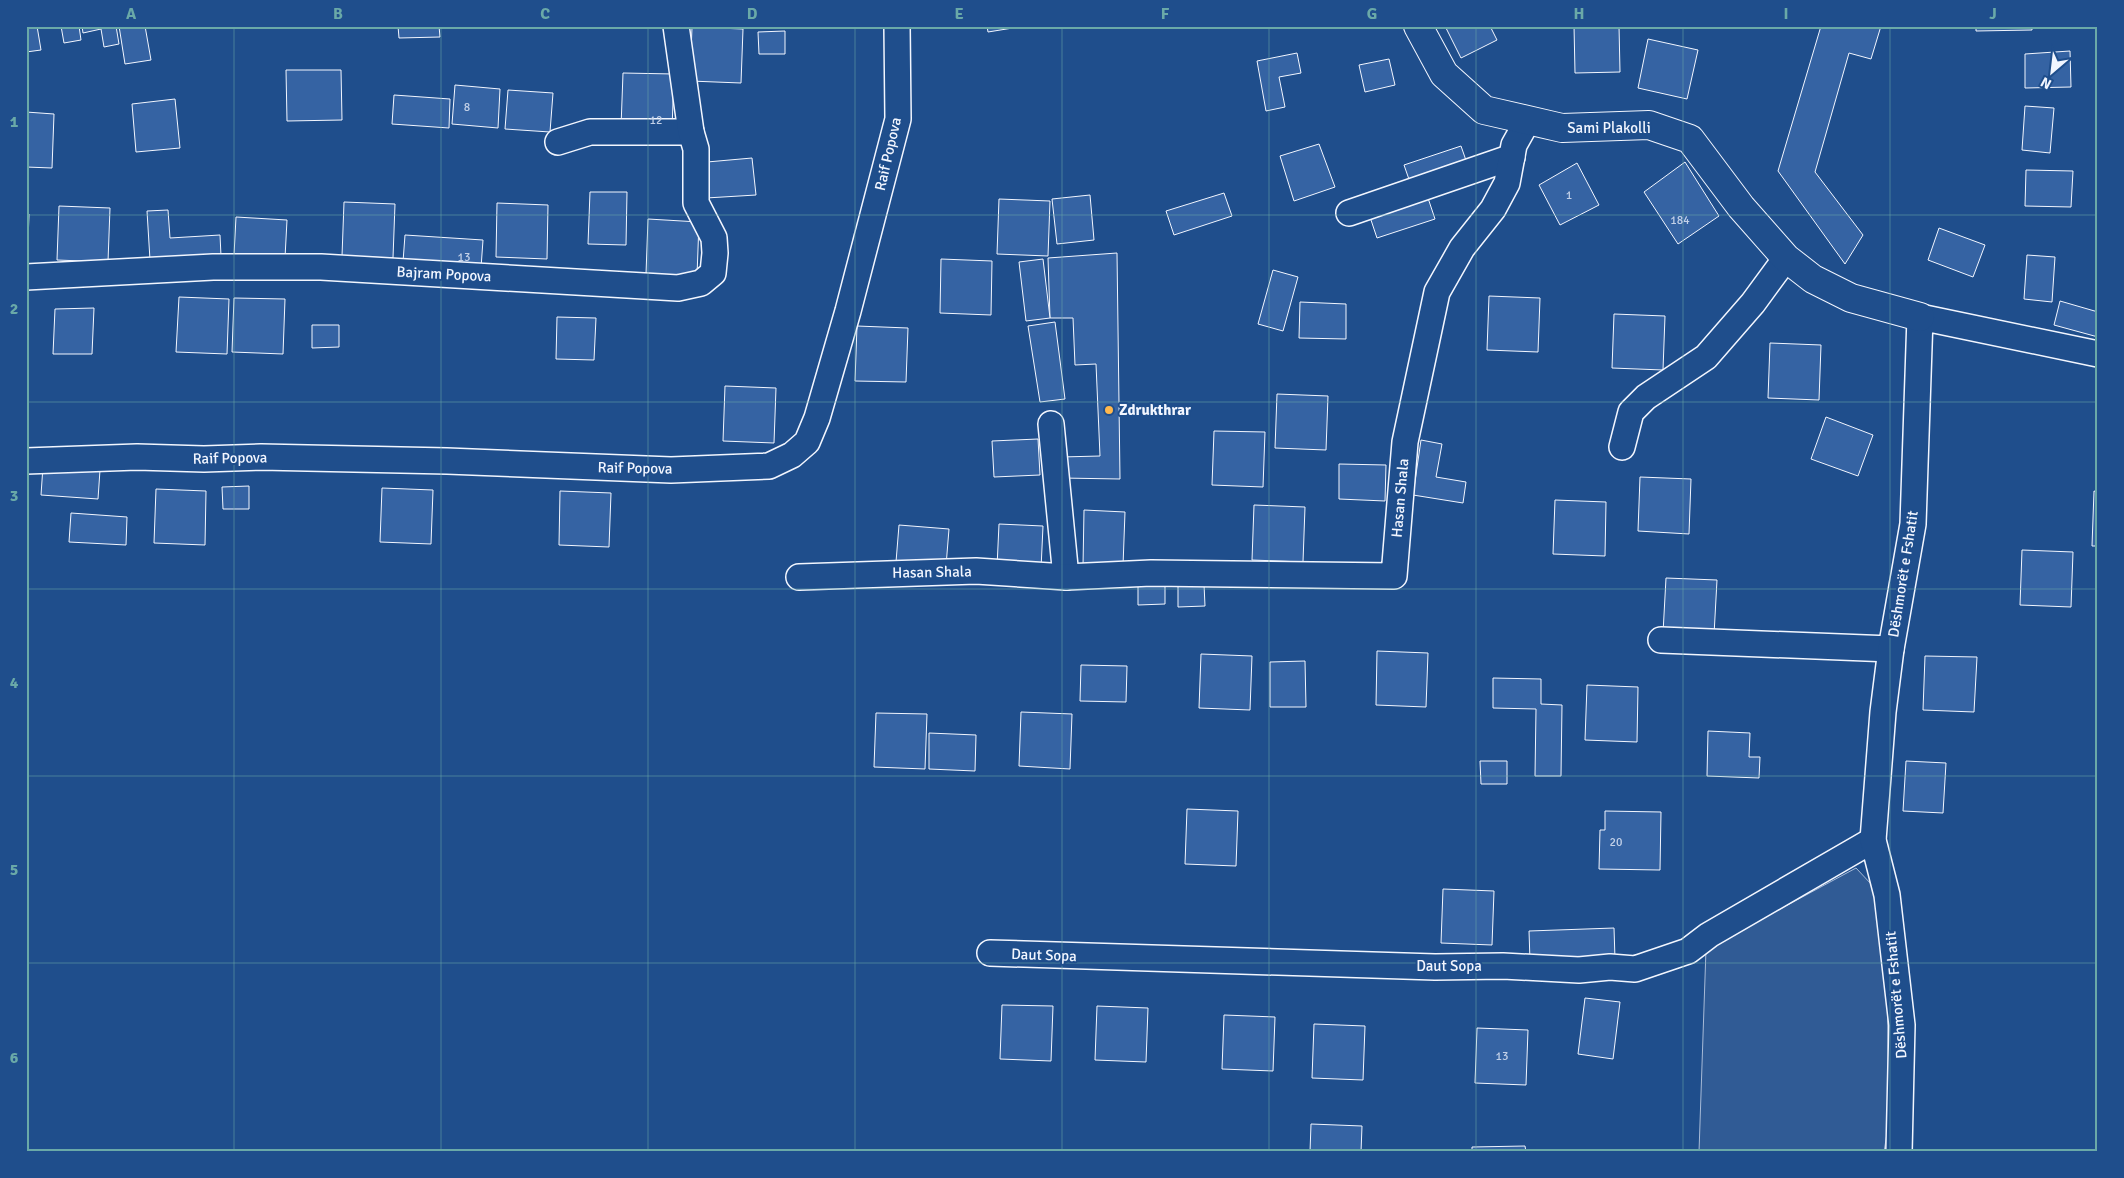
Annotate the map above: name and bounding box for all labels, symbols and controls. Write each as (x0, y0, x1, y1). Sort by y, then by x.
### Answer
text: A (126, 4, 137, 24)
text: B (333, 4, 343, 24)
text: C (540, 4, 550, 24)
text: D (747, 4, 758, 24)
text: E (954, 4, 964, 24)
text: F (1161, 4, 1170, 24)
text: G (1367, 4, 1377, 24)
text: H (1574, 4, 1584, 24)
text: I (1783, 4, 1789, 24)
text: J (1989, 4, 1997, 24)
north arrow (2026, 48, 2076, 98)
text: N (2038, 73, 2054, 93)
house number: 8 (464, 100, 470, 115)
text: 1 (10, 112, 19, 132)
house number: 12 (650, 113, 662, 128)
street label: Raif Popova (871, 116, 905, 192)
street label: Sami Plakolli (1567, 119, 1651, 137)
house number: 1 (1566, 188, 1572, 203)
house number: 184 (1670, 213, 1690, 228)
house number: 13 (458, 250, 470, 265)
street label: Bajram Popova (396, 263, 492, 285)
text: 2 (10, 299, 18, 319)
place label: Zdrukthrar (1119, 401, 1191, 419)
marker: Zdrukthrar (1103, 404, 1115, 416)
street label: Raif Popova (192, 448, 268, 468)
street label: Raif Popova (597, 458, 673, 478)
street label: Hasan Shala (1388, 458, 1412, 538)
text: 3 (10, 486, 18, 506)
street label: Dëshmorët e Fshatit (1884, 509, 1922, 639)
street label: Hasan Shala (892, 562, 972, 582)
text: 4 (10, 673, 19, 693)
house number: 20 (1610, 835, 1622, 850)
text: 5 (10, 860, 18, 880)
street label: Dëshmorët e Fshatit (1881, 930, 1911, 1060)
street label: Daut Sopa (1011, 945, 1077, 965)
street label: Daut Sopa (1416, 957, 1482, 975)
text: 6 (10, 1048, 19, 1068)
house number: 13 (1496, 1049, 1508, 1064)

